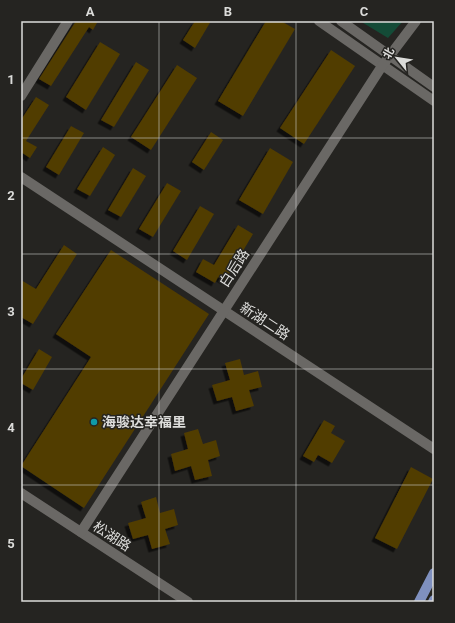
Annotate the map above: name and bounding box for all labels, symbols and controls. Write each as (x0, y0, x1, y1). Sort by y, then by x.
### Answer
text: A (86, 4, 95, 19)
text: B (224, 4, 232, 19)
text: C (360, 4, 369, 19)
north arrow (377, 38, 417, 78)
text: 北 (380, 45, 397, 61)
text: 1 (7, 72, 15, 87)
text: 2 (7, 188, 15, 203)
street label: 白后路 (216, 246, 252, 290)
street label: 新湖二路 (237, 299, 293, 343)
text: 3 (7, 304, 15, 319)
place label: 海骏达幸福里 (102, 414, 186, 430)
marker: 海骏达幸福里 (89, 417, 99, 427)
text: 4 (7, 420, 15, 435)
street label: 松湖路 (90, 518, 134, 554)
text: 5 (7, 536, 15, 551)

